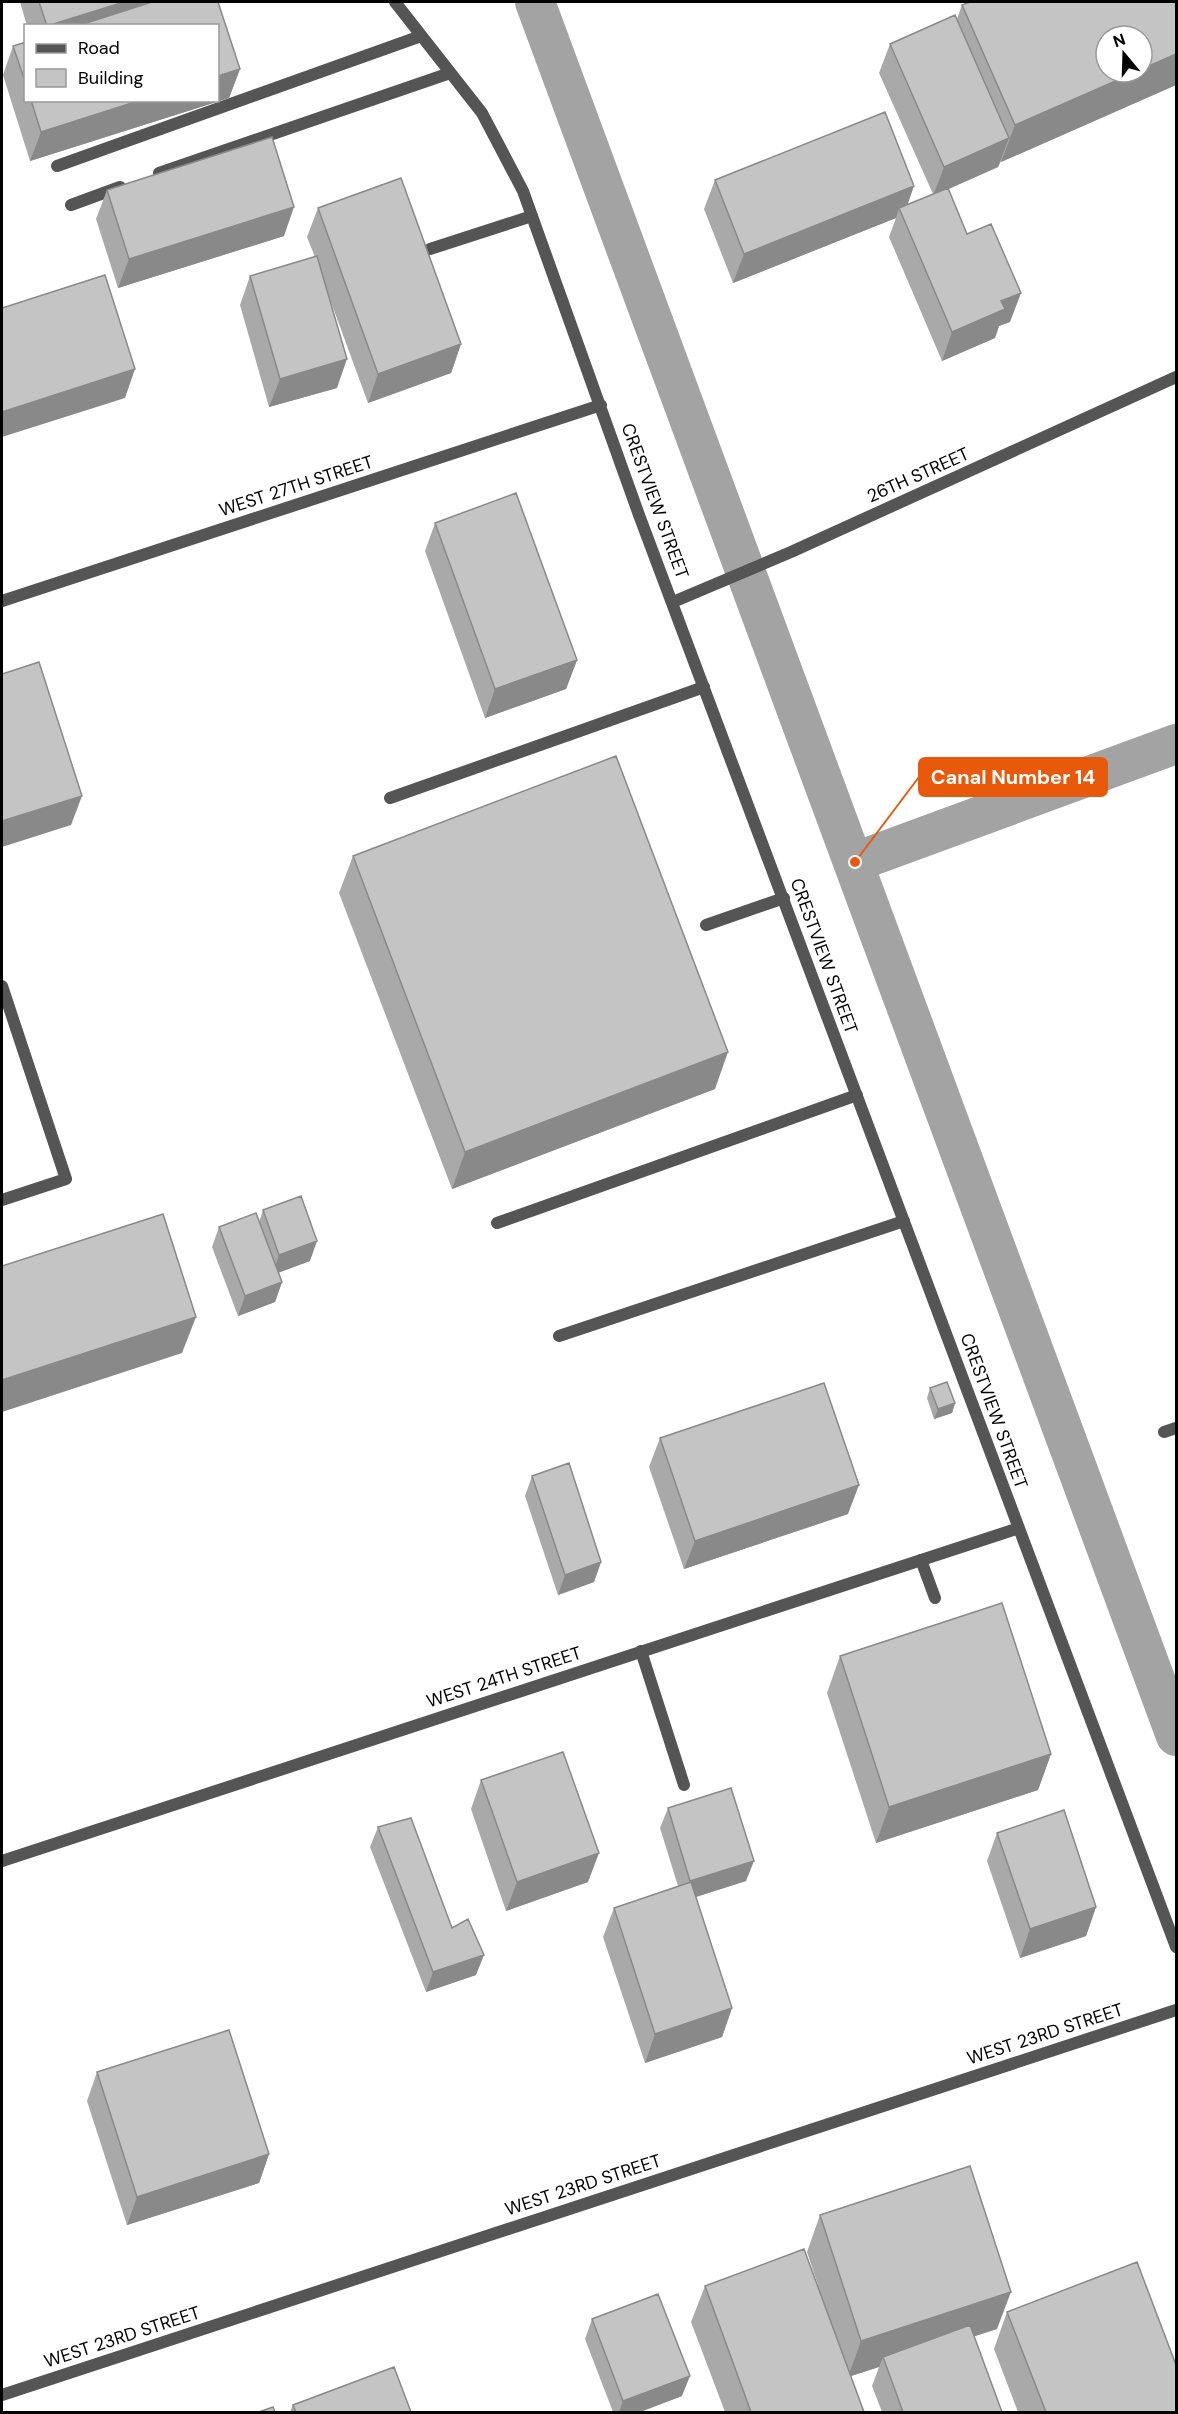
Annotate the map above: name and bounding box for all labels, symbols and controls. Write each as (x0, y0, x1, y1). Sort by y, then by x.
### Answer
legend (24, 24, 219, 102)
north arrow (1094, 24, 1154, 84)
text: N (1110, 28, 1128, 52)
text: Road (78, 36, 120, 60)
text: Building (78, 66, 143, 90)
street label: CRESTVIEW STREET (616, 420, 694, 582)
street label: 26TH STREET (863, 442, 973, 508)
street label: WEST 27TH STREET (216, 450, 376, 522)
callout: Canal Number 14 (919, 758, 1107, 796)
text: Canal Number 14 (931, 764, 1095, 790)
street label: CRESTVIEW STREET (785, 875, 863, 1037)
street label: CRESTVIEW STREET (955, 1330, 1033, 1492)
street label: WEST 24TH STREET (424, 1641, 584, 1713)
street label: WEST 23RD STREET (964, 1997, 1126, 2071)
street label: WEST 23RD STREET (502, 2148, 664, 2222)
street label: WEST 23RD STREET (41, 2300, 203, 2374)

